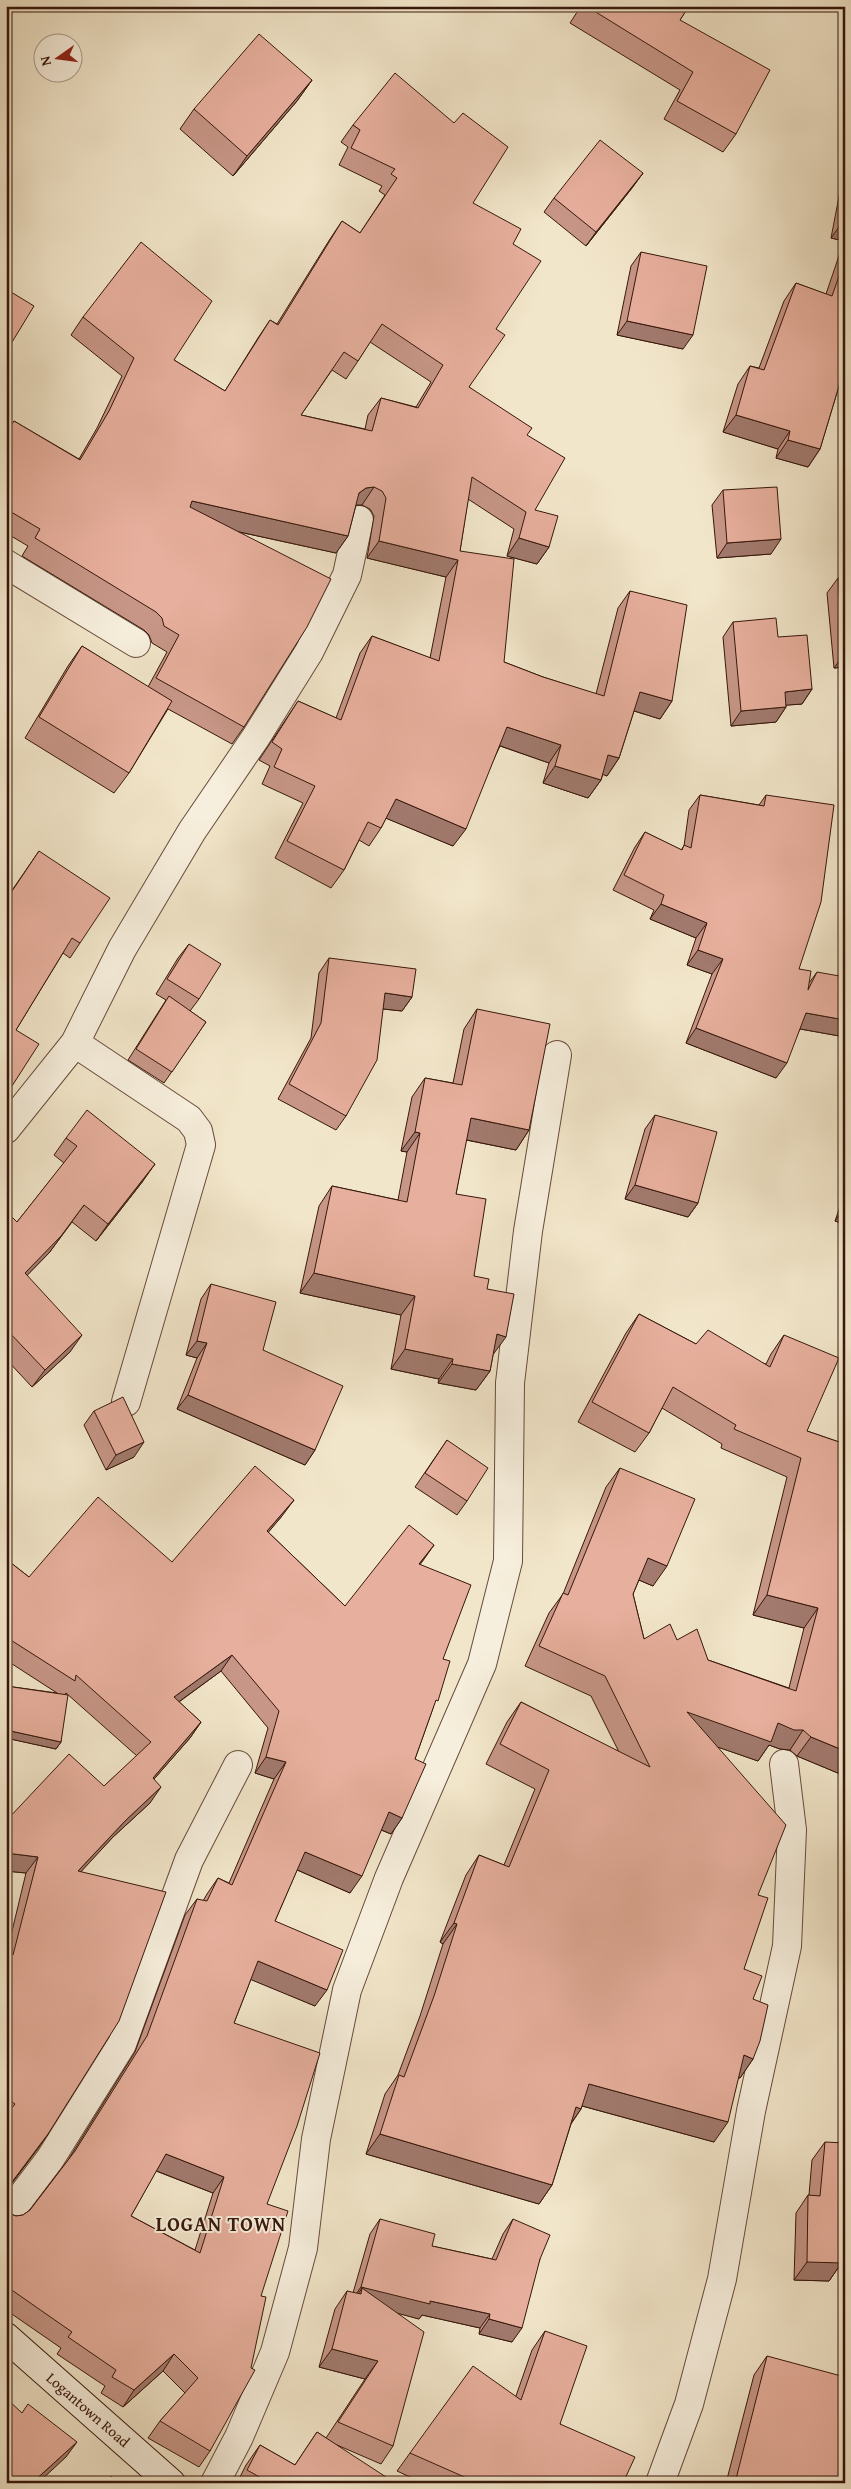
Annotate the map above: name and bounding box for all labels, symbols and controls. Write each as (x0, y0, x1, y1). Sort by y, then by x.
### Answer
north arrow (32, 32, 82, 82)
text: N (34, 54, 56, 68)
district label: LOGAN TOWN (156, 2209, 286, 2238)
street label: Logantown Road (42, 2367, 135, 2452)

